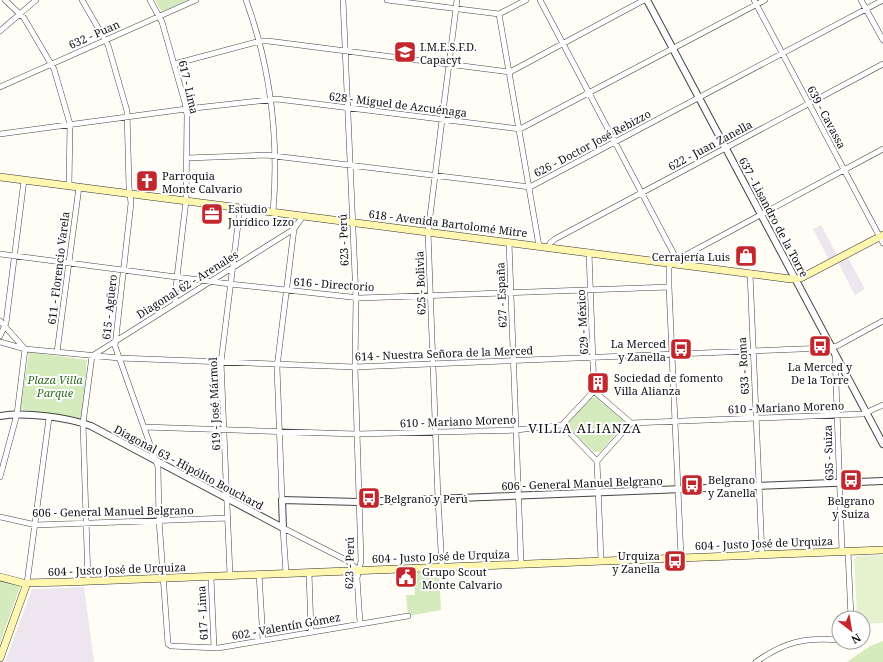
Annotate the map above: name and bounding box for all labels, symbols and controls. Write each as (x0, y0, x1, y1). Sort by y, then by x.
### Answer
street label: 632 - Puan (66, 16, 122, 52)
school or university icon: I.M.E.S.F.D. Capacyt (392, 39, 418, 65)
place label: I.M.E.S.F.D. Capacyt (420, 39, 477, 67)
street label: 617 - Lima (176, 59, 202, 115)
street label: 639 - Cavassa (804, 83, 850, 151)
street label: 628 - Miguel de Azcuénaga (328, 88, 468, 120)
street label: 626 - Doctor José Rebizzo (531, 106, 653, 180)
street label: 622 - Juan Zanella (665, 116, 755, 174)
street label: 637 - Lisandro de la Torre (736, 154, 812, 280)
church icon: Parroquia Monte Calvario (134, 168, 160, 194)
place label: Parroquia Monte Calvario (162, 168, 242, 196)
office icon: Estudio Jurídico Izzo (199, 201, 225, 227)
place label: Estudio Jurídico Izzo (227, 201, 294, 229)
street label: 618 - Avenida Bartolomé Mitre (368, 206, 528, 240)
street label: 611 - Florencio Varela (44, 211, 72, 325)
street label: 623 - Perú (335, 214, 351, 266)
shop icon: Cerrajería Luis (733, 243, 759, 269)
street label: Diagonal 62 - Arenales (133, 247, 241, 321)
place label: Cerrajería Luis (652, 249, 730, 264)
street label: 625 - Bolivia (411, 251, 429, 315)
street label: 627 - España (492, 262, 510, 328)
street label: 615 - Agüero (98, 274, 120, 340)
street label: 616 - Directorio (293, 274, 375, 294)
street label: 629 - México (573, 289, 591, 355)
bus stop icon: La Merced y De la Torre (807, 333, 833, 359)
place label: La Merced y Zanella (611, 336, 666, 364)
bus stop icon: La Merced y Zanella (668, 336, 694, 362)
street label: 633 - Roma (734, 337, 752, 395)
street label: 614 - Nuestra Señora de la Merced (355, 342, 534, 364)
street label: 619 - José Mármol (205, 356, 223, 451)
place label: La Merced y De la Torre (788, 359, 853, 387)
building icon: Sociedad de fomento Villa Alianza (585, 370, 611, 396)
place label: Sociedad de fomento Villa Alianza (614, 370, 723, 398)
park label: Plaza Villa Parque (26, 372, 83, 400)
street label: 610 - Mariano Moreno (728, 397, 844, 417)
street label: 610 - Mariano Moreno (400, 411, 516, 431)
district label: VILLA ALIANZA (528, 419, 642, 437)
street label: Diagonal 63 - Hipólito Bouchard (112, 421, 267, 513)
street label: 635 - Suiza (820, 425, 836, 481)
bus stop icon: Belgrano y Suiza (838, 467, 864, 493)
bus stop icon: Belgrano y Zanella (679, 472, 705, 498)
place label: Belgrano y Zanella (708, 472, 756, 500)
street label: 606 - General Manuel Belgrano (501, 473, 663, 493)
bus stop icon: Belgrano y Perú (356, 485, 382, 511)
place label: Belgrano y Perú (384, 491, 468, 506)
place label: Belgrano y Suiza (827, 493, 875, 521)
street label: 606 - General Manuel Belgrano (32, 502, 194, 520)
street label: 604 - Justo José de Urquiza (695, 533, 833, 553)
street label: 623 - Perú (341, 537, 357, 589)
street label: 604 - Justo José de Urquiza (372, 546, 510, 566)
place label: Urquiza y Zanella (612, 548, 660, 576)
bus stop icon: Urquiza y Zanella (662, 548, 688, 574)
street label: 604 - Justo José de Urquiza (48, 559, 186, 579)
public building icon: Grupo Scout Monte Calvario (393, 564, 419, 590)
place label: Grupo Scout Monte Calvario (422, 564, 502, 592)
street label: 617 - Lima (193, 585, 211, 641)
street label: 602 - Valentín Gómez (230, 609, 342, 643)
north arrow (831, 610, 871, 650)
text: N (849, 630, 864, 648)

